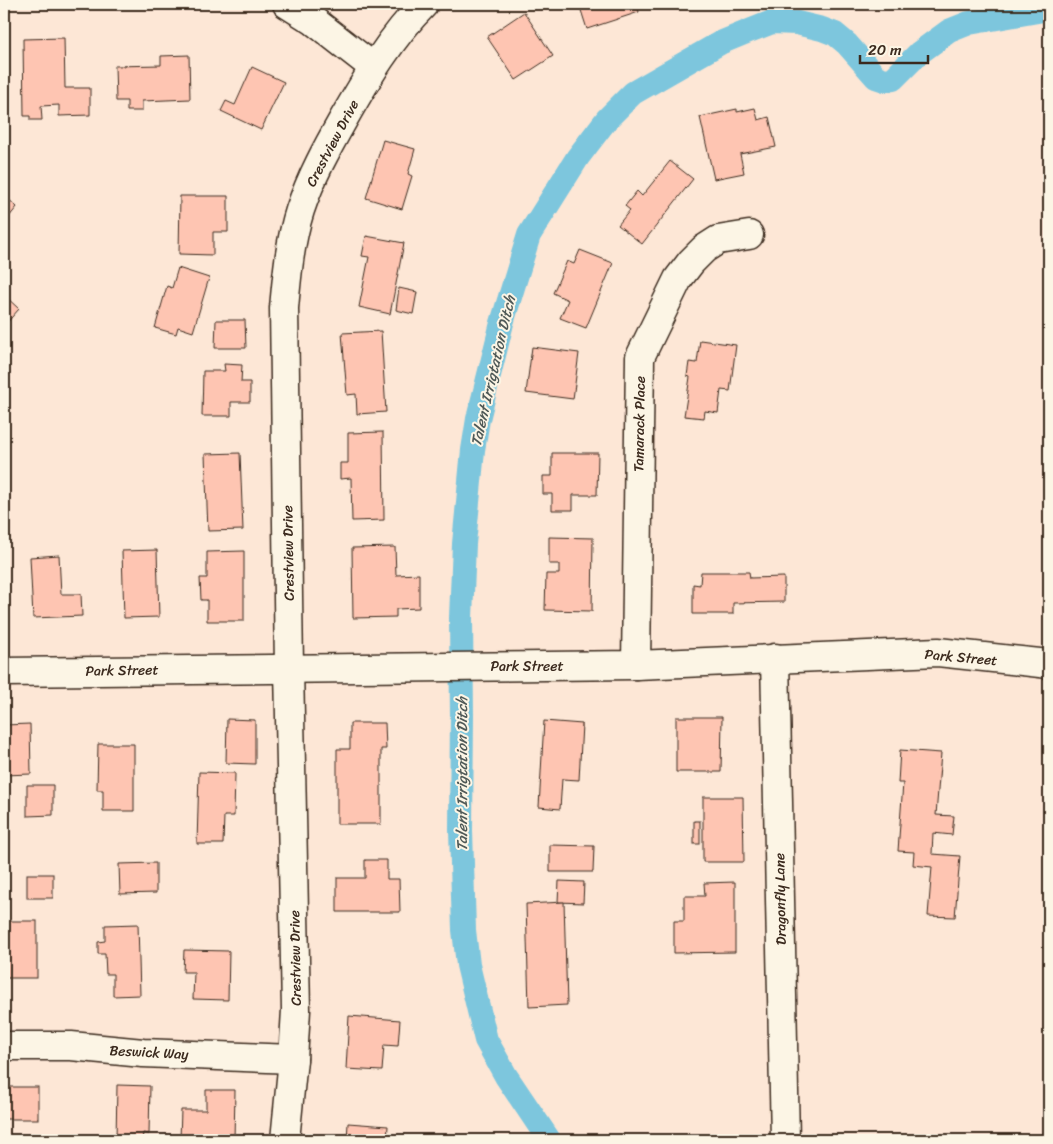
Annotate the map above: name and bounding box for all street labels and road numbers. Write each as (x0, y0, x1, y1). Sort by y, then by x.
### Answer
street label: Crestview Drive (299, 95, 366, 191)
street label: Tamarack Place (626, 376, 653, 472)
street label: Crestview Drive (275, 505, 302, 601)
street label: Park Street (923, 642, 998, 673)
street label: Park Street (490, 654, 564, 679)
street label: Park Street (85, 657, 159, 684)
street label: Dragonfly Lane (767, 853, 794, 945)
street label: Crestview Drive (282, 910, 309, 1006)
street label: Beswick Way (109, 1038, 190, 1067)

